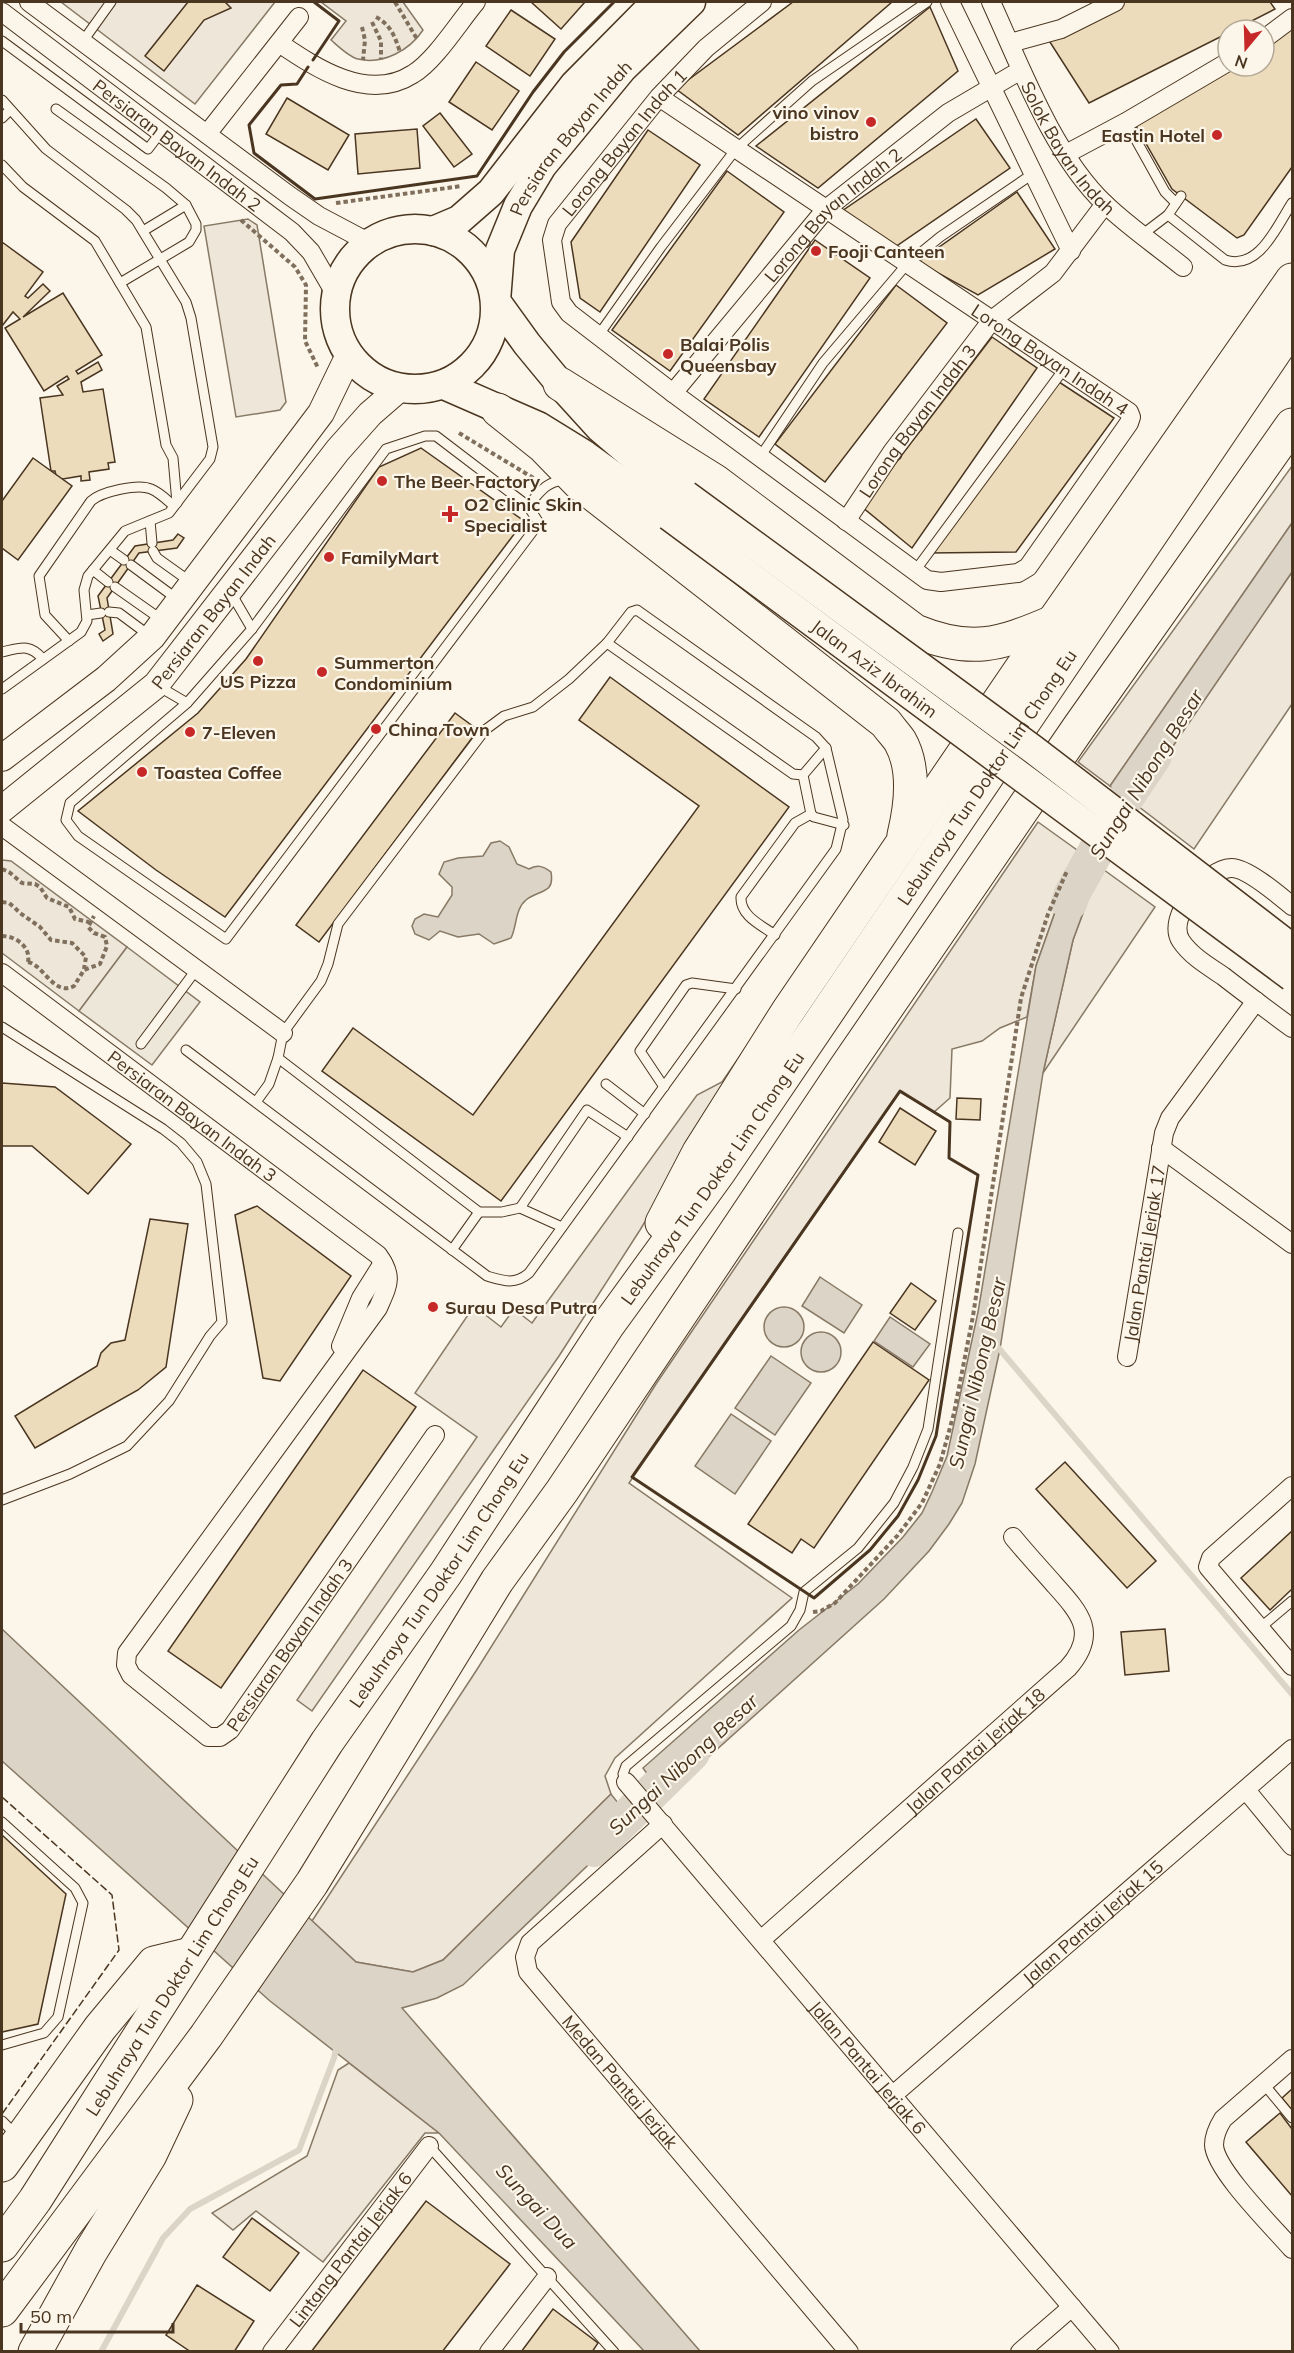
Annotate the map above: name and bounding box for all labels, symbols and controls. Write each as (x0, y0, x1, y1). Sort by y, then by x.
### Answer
north arrow (1216, 18, 1276, 78)
text: N (1232, 51, 1250, 74)
street label: Persiaran Bayan Indah (504, 55, 636, 219)
street label: Lorong Bayan Indah 1 (557, 64, 691, 221)
street label: Persiaran Bayan Indah 2 (88, 74, 266, 216)
street label: Solok Bayan Indah (1016, 77, 1121, 220)
place label: vino vinov bistro (771, 101, 859, 145)
marker: vino vinov bistro (864, 115, 878, 129)
place label: Eastin Hotel (1101, 124, 1205, 147)
marker: Eastin Hotel (1210, 128, 1224, 142)
street label: Lorong Bayan Indah 2 (759, 143, 906, 287)
place label: Fooji Canteen (828, 240, 945, 263)
marker: Fooji Canteen (809, 244, 823, 258)
street label: Lorong Bayan Indah 4 (967, 298, 1133, 420)
place label: Balai Polis Queensbay (680, 333, 777, 377)
street label: Lorong Bayan Indah 3 (854, 340, 981, 502)
marker: Balai Polis Queensbay (661, 347, 675, 361)
place label: The Beer Factory (394, 470, 540, 493)
marker: The Beer Factory (375, 474, 389, 488)
place label: O2 Clinic Skin Specialist (464, 493, 582, 537)
marker: O2 Clinic Skin Specialist (441, 505, 459, 523)
street label: Persiaran Bayan Indah (146, 529, 280, 693)
place label: FamilyMart (341, 546, 439, 569)
marker: FamilyMart (322, 550, 336, 564)
street label: Jalan Aziz Ibrahim (807, 614, 943, 723)
street label: Lebuhraya Tun Doktor Lim Chong Eu (892, 645, 1081, 909)
place label: Summerton Condominium (334, 651, 452, 695)
marker: US Pizza (251, 654, 265, 668)
marker: Summerton Condominium (315, 665, 329, 679)
place label: US Pizza (220, 670, 296, 693)
water label: Sungai Nibong Besar (1084, 684, 1209, 864)
place label: China Town (388, 718, 490, 741)
place label: 7-Eleven (202, 721, 276, 744)
marker: China Town (369, 722, 383, 736)
marker: 7-Eleven (183, 725, 197, 739)
place label: Toastea Coffee (154, 761, 282, 784)
marker: Toastea Coffee (135, 765, 149, 779)
street label: Persiaran Bayan Indah 3 (103, 1045, 282, 1187)
street label: Lebuhraya Tun Doktor Lim Chong Eu (615, 1047, 809, 1309)
street label: Jalan Pantai Jerjak 17 (1118, 1163, 1170, 1344)
water label: Sungai Nibong Besar (943, 1274, 1011, 1471)
place label: Surau Desa Putra (445, 1296, 597, 1319)
marker: Surau Desa Putra (426, 1300, 440, 1314)
street label: Lebuhraya Tun Doktor Lim Chong Eu (344, 1448, 533, 1712)
street label: Persiaran Bayan Indah 3 (221, 1554, 357, 1736)
street label: Jalan Pantai Jerjak 18 (900, 1682, 1050, 1818)
water label: Sungai Nibong Besar (603, 1688, 764, 1840)
street label: Lebuhraya Tun Doktor Lim Chong Eu (80, 1851, 263, 2120)
street label: Jalan Pantai Jerjak 15 (1017, 1855, 1168, 1989)
street label: Jalan Pantai Jerjak 6 (805, 1996, 931, 2139)
street label: Medan Pantai Jerjak (558, 2010, 684, 2154)
water label: Sungai Dua (491, 2158, 583, 2254)
street label: Lintang Pantai Jerjak 6 (284, 2167, 417, 2331)
scale bar (21, 2296, 172, 2334)
text: 50 m (30, 2305, 72, 2328)

